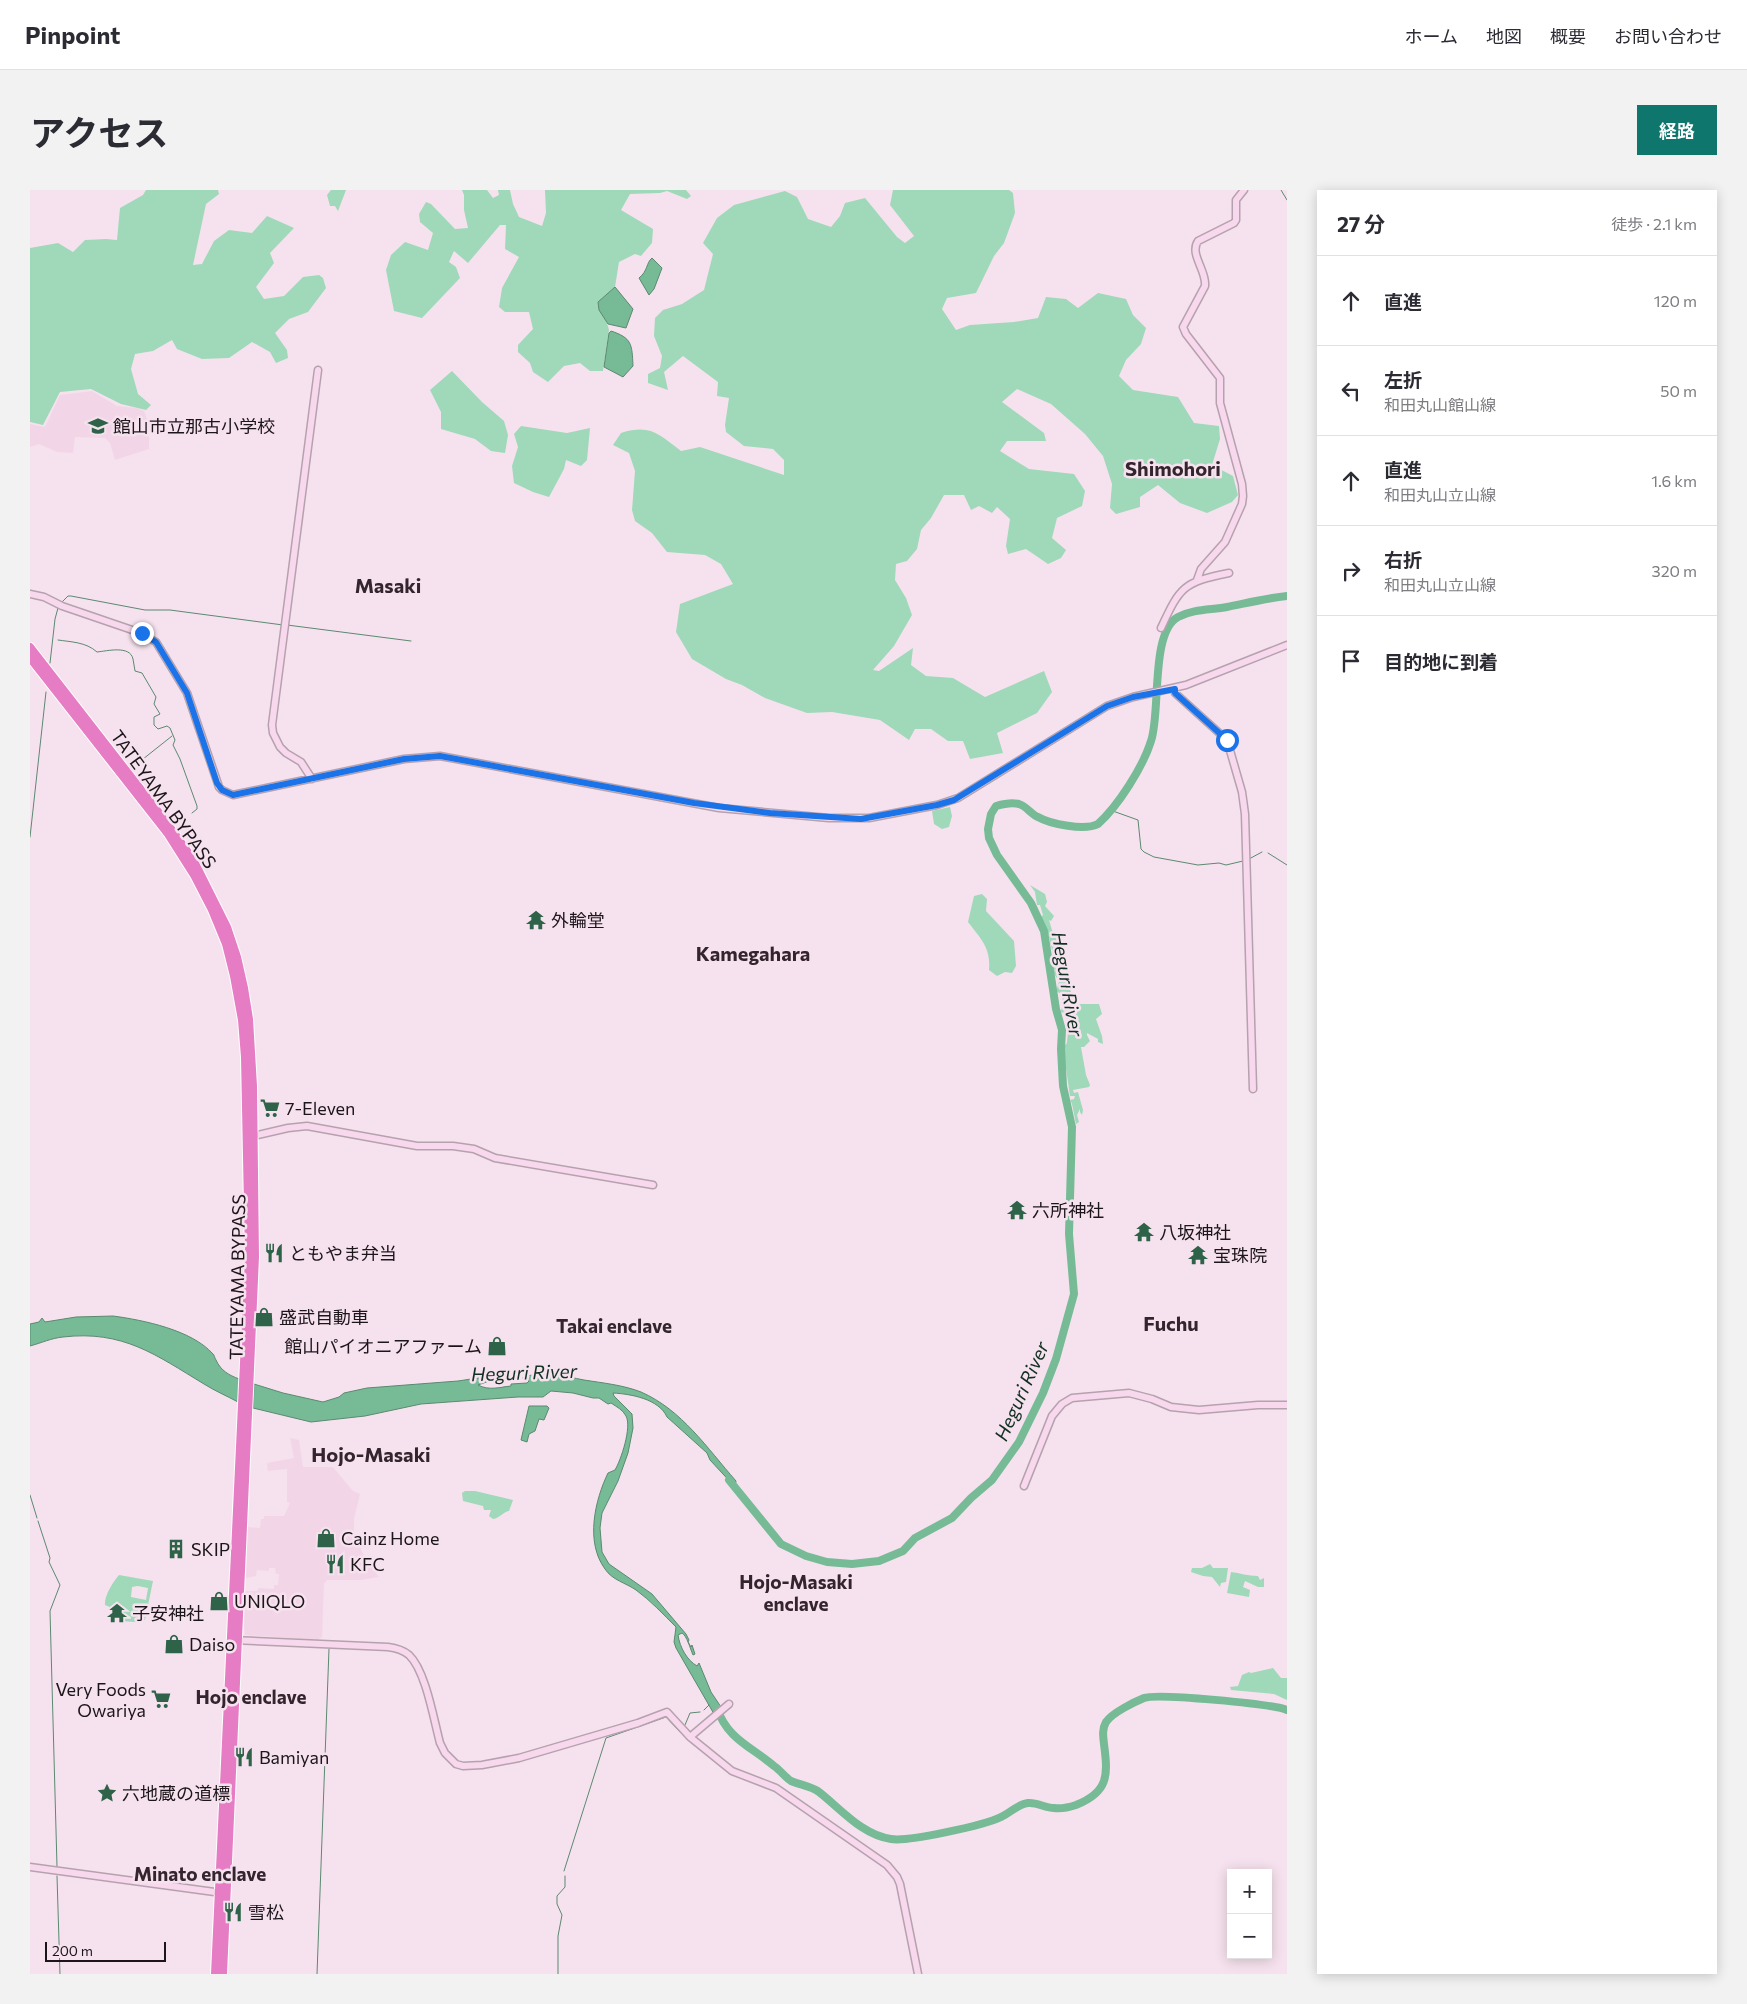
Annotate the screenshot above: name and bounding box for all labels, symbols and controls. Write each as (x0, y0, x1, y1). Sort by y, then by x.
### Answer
text: Pinpoint (25, 20, 120, 49)
text: ホーム (1405, 25, 1458, 47)
text: 地図 (1486, 25, 1522, 47)
text: 概要 (1550, 25, 1586, 47)
text: お問い合わせ (1614, 25, 1722, 47)
button: 経路 (1637, 105, 1717, 155)
text: アクセス (30, 110, 168, 153)
text: 27 分 (1337, 211, 1385, 236)
text: 徒歩 · 2.1 km (1611, 214, 1697, 233)
icon: ahead (1337, 287, 1365, 315)
text: 直進 (1384, 290, 1422, 313)
text: 120 m (1654, 291, 1697, 310)
text: 左折 (1384, 368, 1422, 391)
icon: left (1337, 377, 1365, 405)
text: 50 m (1660, 381, 1697, 400)
text: 和田丸山館山線 (1384, 395, 1496, 414)
school or university icon: 館山市立那古小学校 (87, 415, 109, 437)
place label: 館山市立那古小学校 (113, 415, 275, 437)
district label: Shimohori (1125, 456, 1221, 480)
text: 直進 (1384, 458, 1422, 481)
icon: ahead (1337, 467, 1365, 495)
text: 1.6 km (1651, 471, 1697, 490)
text: 和田丸山立山線 (1384, 485, 1496, 504)
text: 右折 (1384, 548, 1422, 571)
icon: right (1337, 557, 1365, 585)
text: 320 m (1652, 561, 1697, 580)
district label: Masaki (355, 573, 421, 597)
text: 和田丸山立山線 (1384, 575, 1496, 594)
route end (131, 622, 154, 645)
icon: arrive (1337, 647, 1365, 675)
text: 目的地に到着 (1384, 650, 1498, 673)
street label: TATEYAMA BYPASS (106, 726, 222, 872)
route start (1216, 729, 1239, 752)
temple icon: 外輪堂 (525, 909, 547, 931)
place label: 外輪堂 (551, 909, 605, 931)
water label: Heguri River (1047, 930, 1089, 1040)
district label: Kamegahara (696, 941, 810, 965)
supermarket icon: 7-Eleven (259, 1097, 281, 1119)
place label: 7-Eleven (285, 1097, 355, 1119)
street label: TATEYAMA BYPASS (225, 1194, 249, 1360)
temple icon: 六所神社 (1006, 1199, 1028, 1221)
place label: 六所神社 (1032, 1199, 1104, 1221)
temple icon: 八坂神社 (1133, 1221, 1155, 1243)
place label: 八坂神社 (1159, 1221, 1231, 1243)
restaurant icon: ともやま弁当 (263, 1242, 285, 1264)
place label: ともやま弁当 (289, 1242, 397, 1264)
temple icon: 宝珠院 (1187, 1244, 1209, 1266)
place label: 宝珠院 (1213, 1244, 1267, 1266)
shop icon: 盛武自動車 (253, 1306, 275, 1328)
place label: 盛武自動車 (279, 1306, 369, 1328)
district label: Fuchu (1143, 1311, 1199, 1335)
district label: Takai enclave (556, 1314, 672, 1337)
place label: 館山パイオニアファーム (285, 1335, 482, 1357)
shop icon: 館山パイオニアファーム (486, 1335, 508, 1357)
water label: Heguri River (989, 1337, 1054, 1444)
water label: Heguri River (471, 1359, 579, 1385)
district label: Hojo-Masaki (311, 1442, 431, 1466)
shop icon: Cainz Home (315, 1527, 337, 1549)
place label: Cainz Home (341, 1527, 440, 1549)
building icon: SKIP (165, 1538, 187, 1560)
place label: SKIP (191, 1538, 230, 1560)
restaurant icon: KFC (324, 1553, 346, 1575)
place label: KFC (350, 1553, 385, 1575)
district label: Hojo-Masaki enclave (739, 1570, 853, 1615)
shop icon: UNIQLO (208, 1590, 230, 1612)
place label: UNIQLO (234, 1590, 305, 1612)
temple icon: 子安神社 (106, 1602, 128, 1624)
place label: 子安神社 (132, 1602, 204, 1624)
shop icon: Daiso (163, 1633, 185, 1655)
place label: Daiso (189, 1633, 235, 1655)
place label: Very Foods Owariya (55, 1678, 146, 1721)
district label: Hojo enclave (196, 1685, 306, 1708)
supermarket icon: Very Foods Owariya (150, 1688, 172, 1710)
restaurant icon: Bamiyan (233, 1746, 255, 1768)
place label: Bamiyan (259, 1746, 329, 1768)
place icon: 六地蔵の道標 (96, 1782, 118, 1804)
place label: 六地蔵の道標 (122, 1782, 230, 1804)
district label: Minato enclave (134, 1862, 266, 1885)
map controls (1227, 1869, 1272, 1959)
button: + (1227, 1869, 1272, 1914)
restaurant icon: 雪松 (222, 1901, 244, 1923)
place label: 雪松 (248, 1901, 284, 1923)
button: − (1227, 1914, 1272, 1959)
scale bar (45, 1939, 166, 1962)
text: 200 m (52, 1942, 93, 1959)

